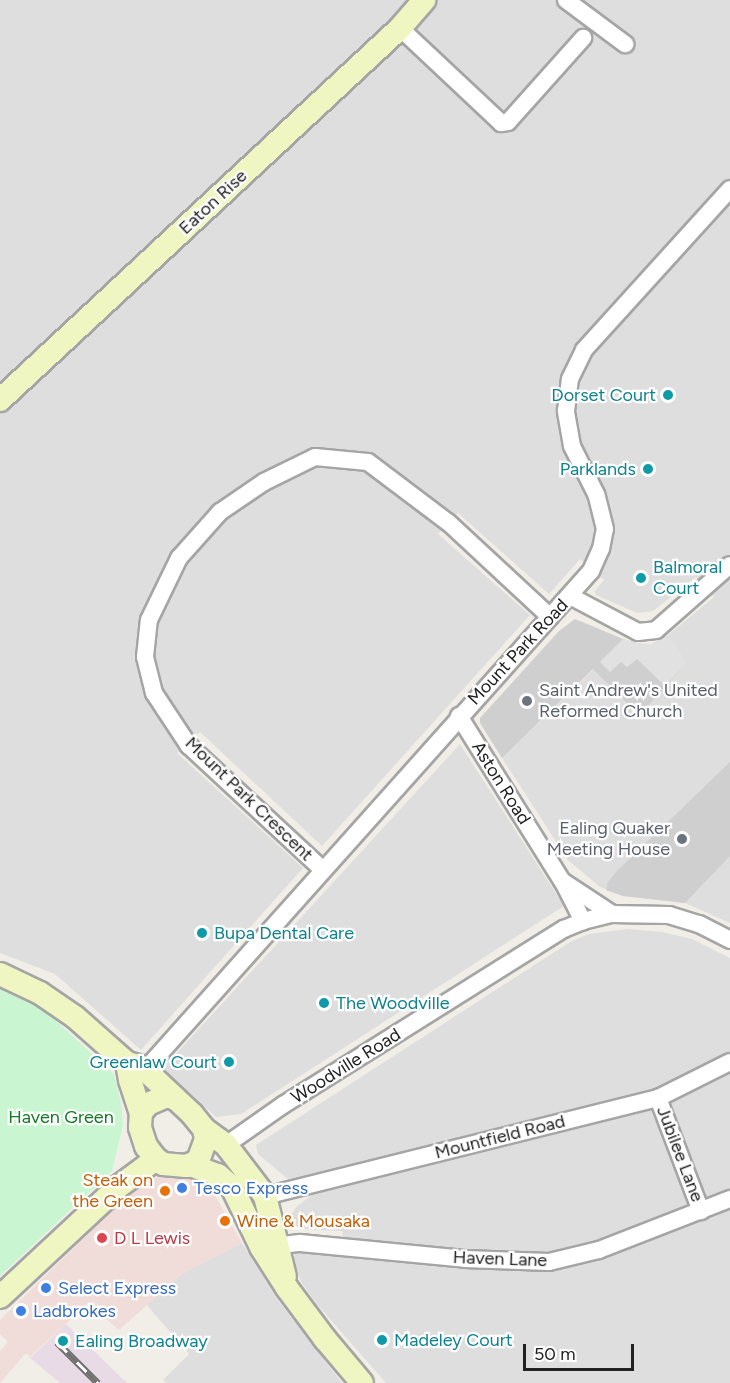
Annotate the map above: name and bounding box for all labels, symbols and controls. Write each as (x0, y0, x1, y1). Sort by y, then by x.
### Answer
street label: Eaton Rise (174, 165, 252, 239)
place label: Dorset Court (551, 384, 656, 406)
marker: Dorset Court (661, 388, 675, 402)
place label: Parklands (560, 458, 636, 480)
marker: Parklands (641, 462, 655, 476)
place label: Balmoral Court (653, 557, 722, 600)
marker: Balmoral Court (634, 571, 648, 585)
street label: Mount Park Road (463, 594, 573, 710)
place label: Saint Andrew's United Reformed Church (539, 680, 718, 722)
marker: Saint Andrew's United Reformed Church (520, 694, 534, 708)
street label: Mount Park Crescent (181, 732, 317, 866)
street label: Aston Road (467, 738, 535, 828)
place label: Ealing Quaker Meeting House (547, 818, 670, 860)
marker: Ealing Quaker Meeting House (675, 832, 689, 846)
place label: Bupa Dental Care (214, 922, 354, 944)
marker: Bupa Dental Care (195, 926, 209, 940)
place label: The Woodville (336, 992, 450, 1014)
marker: The Woodville (317, 996, 331, 1010)
street label: Woodville Road (287, 1024, 405, 1108)
place label: Greenlaw Court (90, 1051, 217, 1073)
marker: Greenlaw Court (222, 1055, 236, 1069)
street label: Jubilee Lane (652, 1103, 708, 1205)
park label: Haven Green (8, 1106, 114, 1128)
street label: Mountfield Road (433, 1110, 567, 1164)
place label: Steak on the Green (72, 1170, 153, 1212)
place label: Tesco Express (194, 1177, 308, 1199)
marker: Tesco Express (175, 1181, 189, 1195)
marker: Steak on the Green (158, 1184, 172, 1198)
place label: Wine & Mousaka (237, 1210, 370, 1232)
marker: Wine & Mousaka (218, 1214, 232, 1228)
place label: D L Lewis (114, 1227, 190, 1249)
marker: D L Lewis (95, 1231, 109, 1245)
street label: Haven Lane (452, 1247, 548, 1271)
place label: Select Express (58, 1277, 176, 1299)
marker: Select Express (39, 1281, 53, 1295)
place label: Ladbrokes (33, 1300, 116, 1322)
marker: Ladbrokes (14, 1304, 28, 1318)
place label: Madeley Court (394, 1329, 513, 1351)
place label: Ealing Broadway (75, 1330, 208, 1352)
scale bar (526, 1332, 637, 1370)
marker: Madeley Court (375, 1333, 389, 1347)
marker: Ealing Broadway (56, 1334, 70, 1348)
text: 50 m (534, 1343, 576, 1365)

